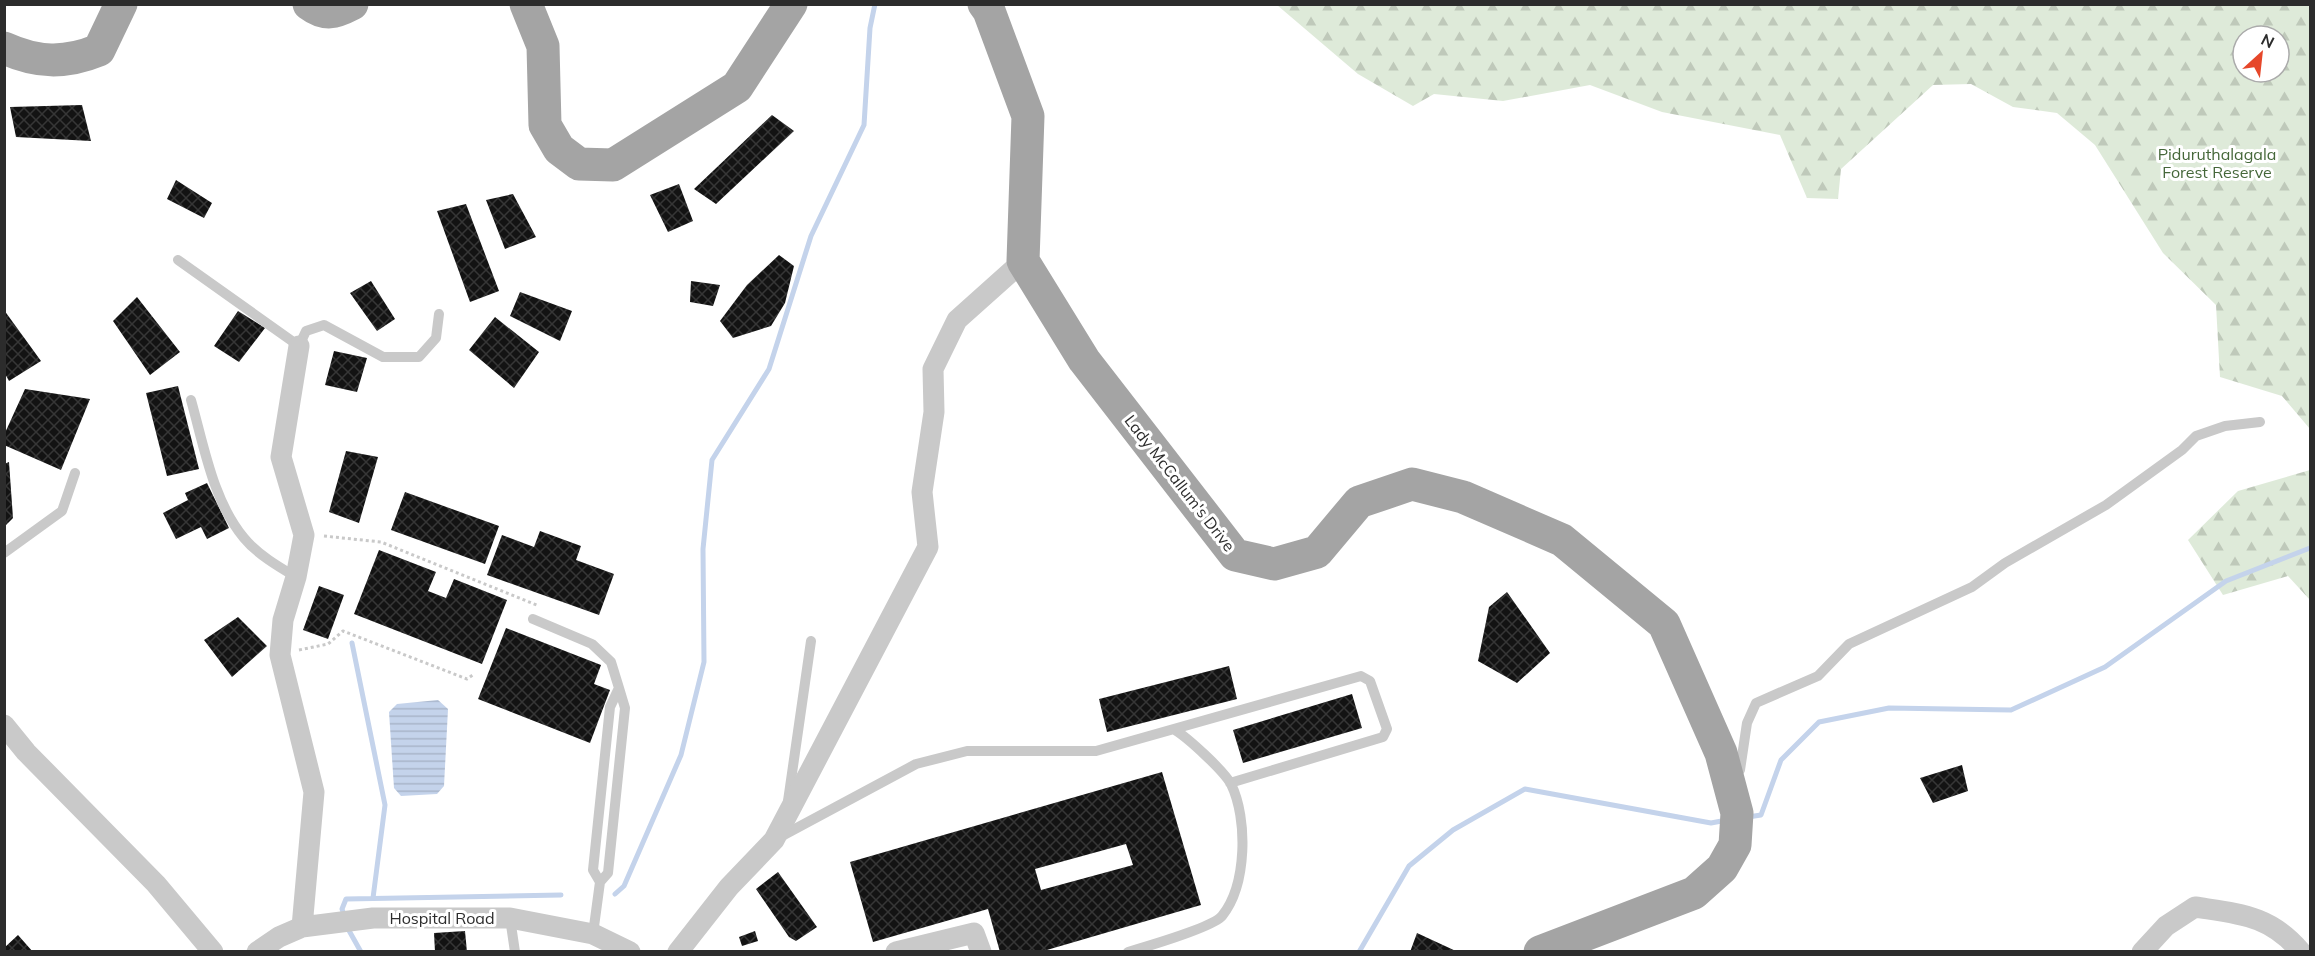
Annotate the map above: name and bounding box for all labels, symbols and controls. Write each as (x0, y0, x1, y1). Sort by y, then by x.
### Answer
north arrow (2231, 24, 2291, 84)
text: N (2258, 29, 2278, 52)
park label: Piduruthalagala Forest Reserve (2158, 144, 2276, 182)
street label: Lady McCallum's Drive (1120, 411, 1240, 555)
street label: Hospital Road (389, 908, 495, 928)

